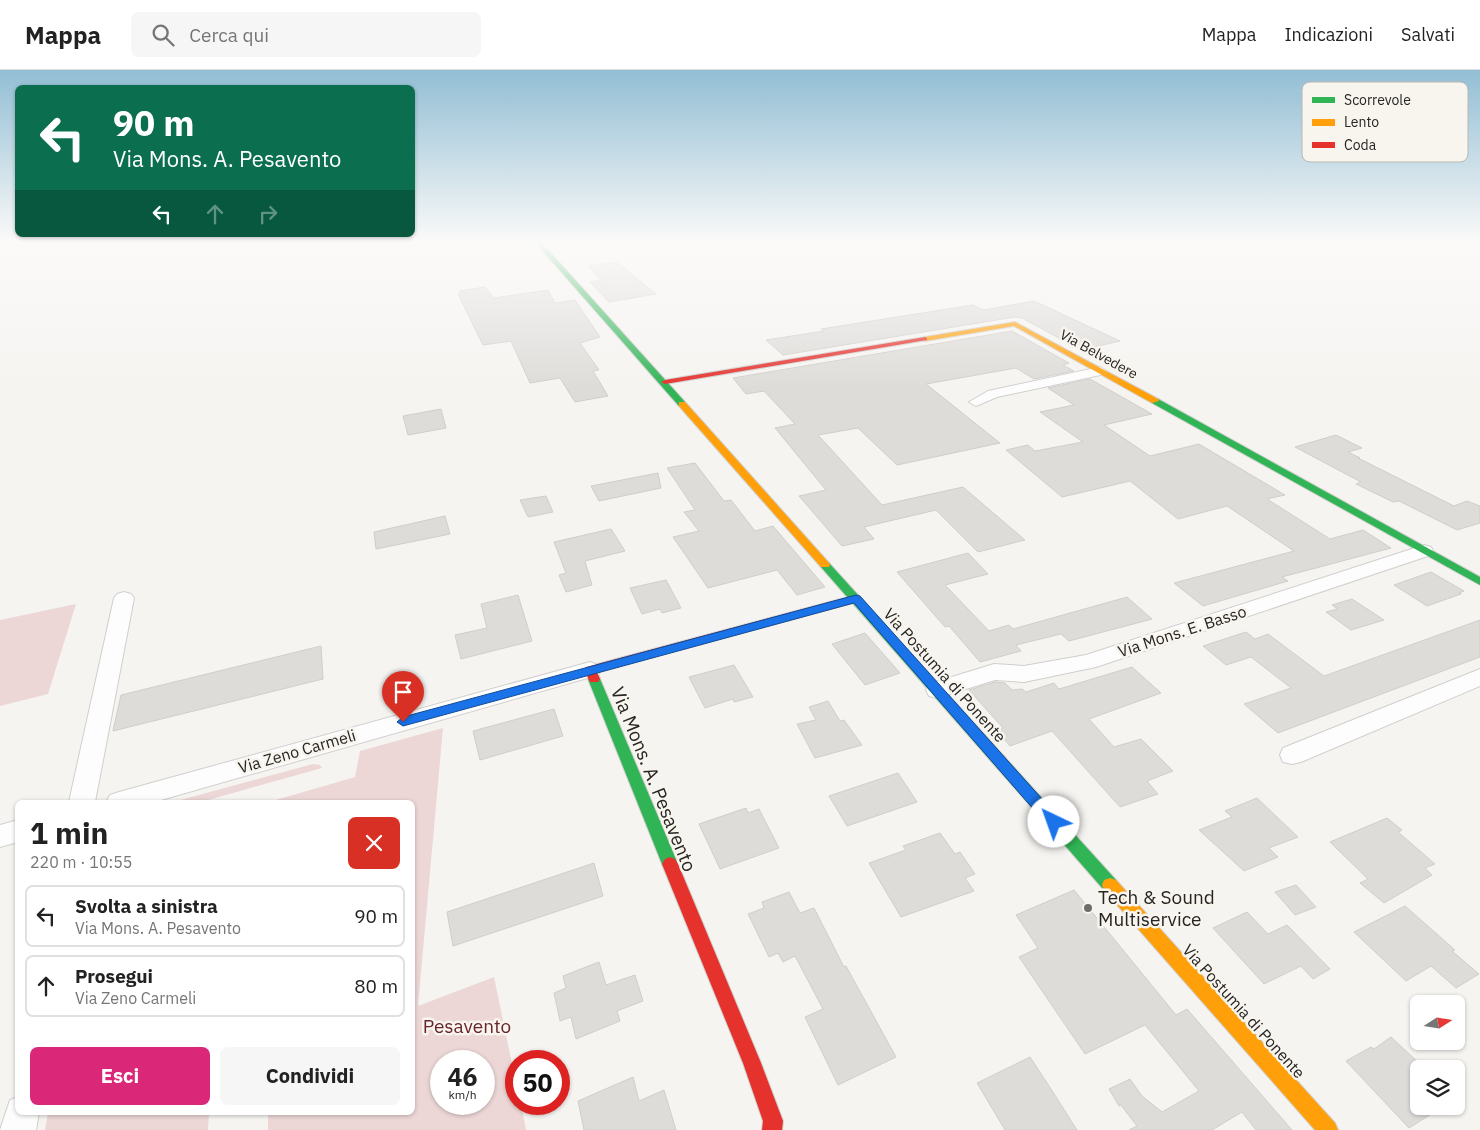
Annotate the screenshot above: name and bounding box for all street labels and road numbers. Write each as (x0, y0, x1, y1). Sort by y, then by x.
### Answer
street label: Via Belvedere (1057, 325, 1141, 383)
street label: Via Mons. E. Basso (1115, 601, 1249, 661)
street label: Via Postumia di Ponente (879, 604, 1011, 746)
street label: Via Mons. A. Pesavento (606, 683, 702, 875)
street label: Via Zeno Carmeli (236, 725, 358, 777)
street label: Via Postumia di Ponente (1178, 940, 1310, 1082)

